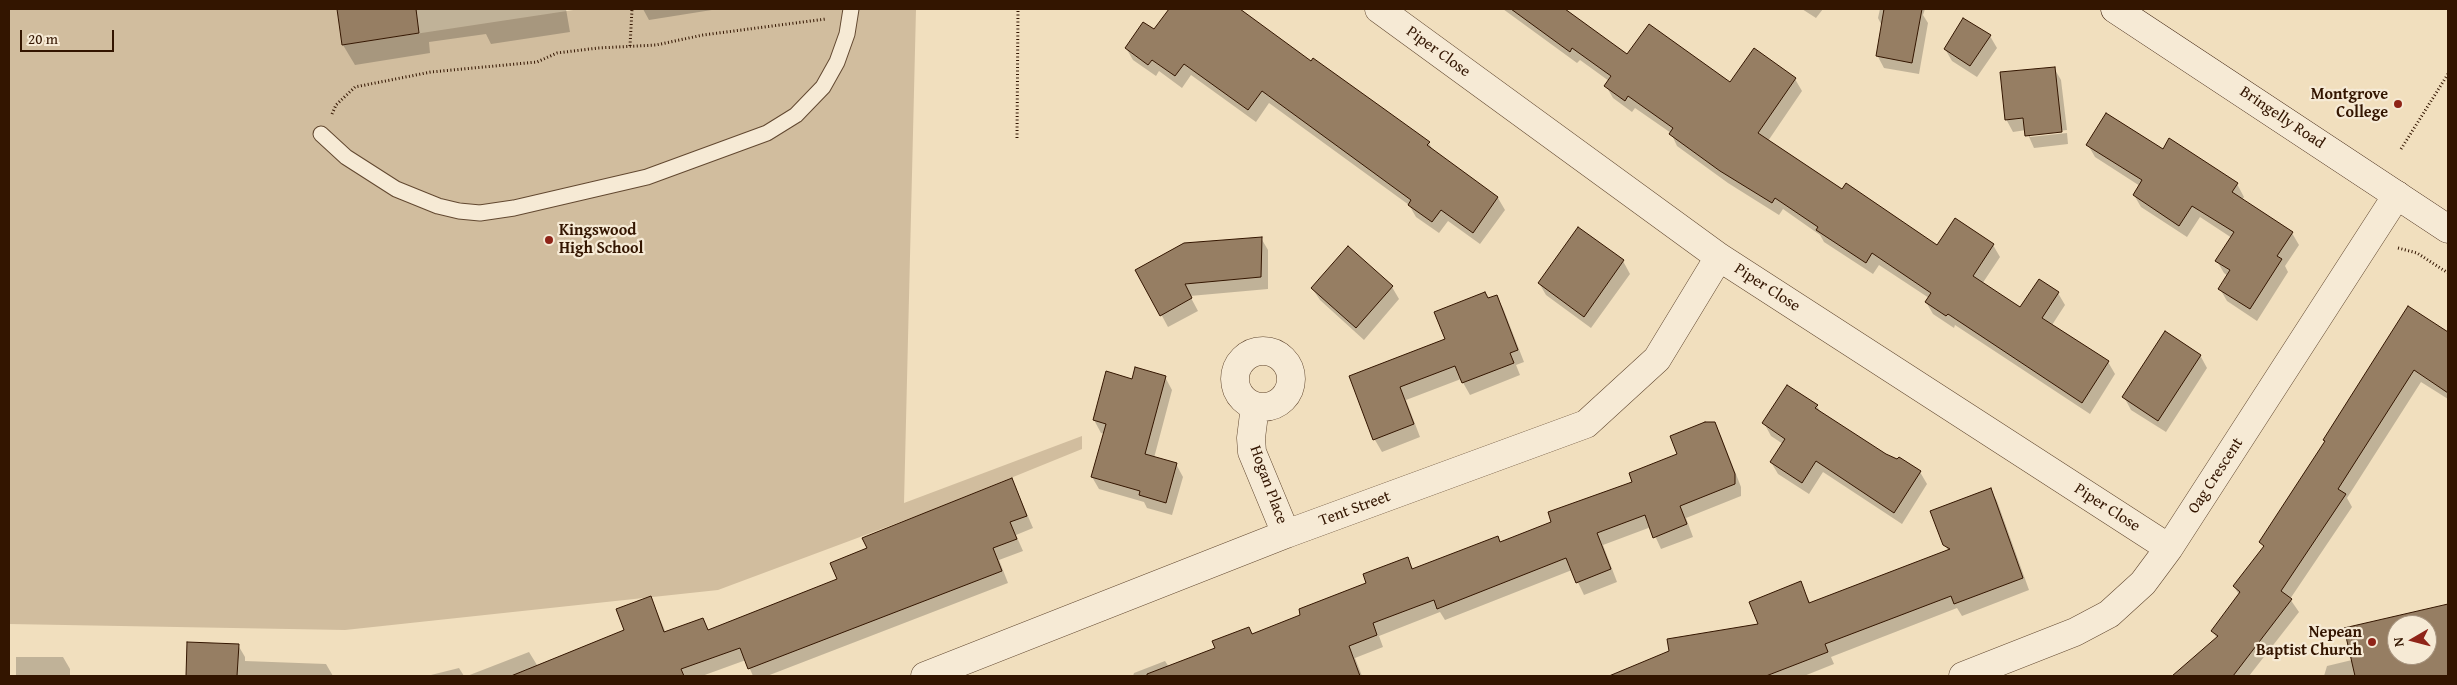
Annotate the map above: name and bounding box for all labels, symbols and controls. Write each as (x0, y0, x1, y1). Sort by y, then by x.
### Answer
scale bar (22, 20, 116, 52)
street label: Piper Close (1402, 22, 1474, 82)
text: 20 m (28, 28, 58, 49)
street label: Bringelly Road (2236, 82, 2328, 154)
place label: Montgrove College (2311, 85, 2388, 123)
marker: Montgrove College (2392, 98, 2404, 110)
place label: Kingswood High School (559, 221, 643, 259)
marker: Kingswood High School (543, 234, 555, 246)
street label: Piper Close (1731, 260, 1803, 316)
street label: Oag Crescent (2184, 434, 2248, 518)
street label: Hogan Place (1245, 443, 1291, 527)
street label: Piper Close (2071, 480, 2143, 536)
street label: Tent Street (1317, 487, 1393, 531)
north arrow (2387, 615, 2437, 665)
place label: Nepean Baptist Church (2256, 623, 2362, 661)
marker: Nepean Baptist Church (2366, 636, 2378, 648)
text: N (2388, 636, 2409, 648)

